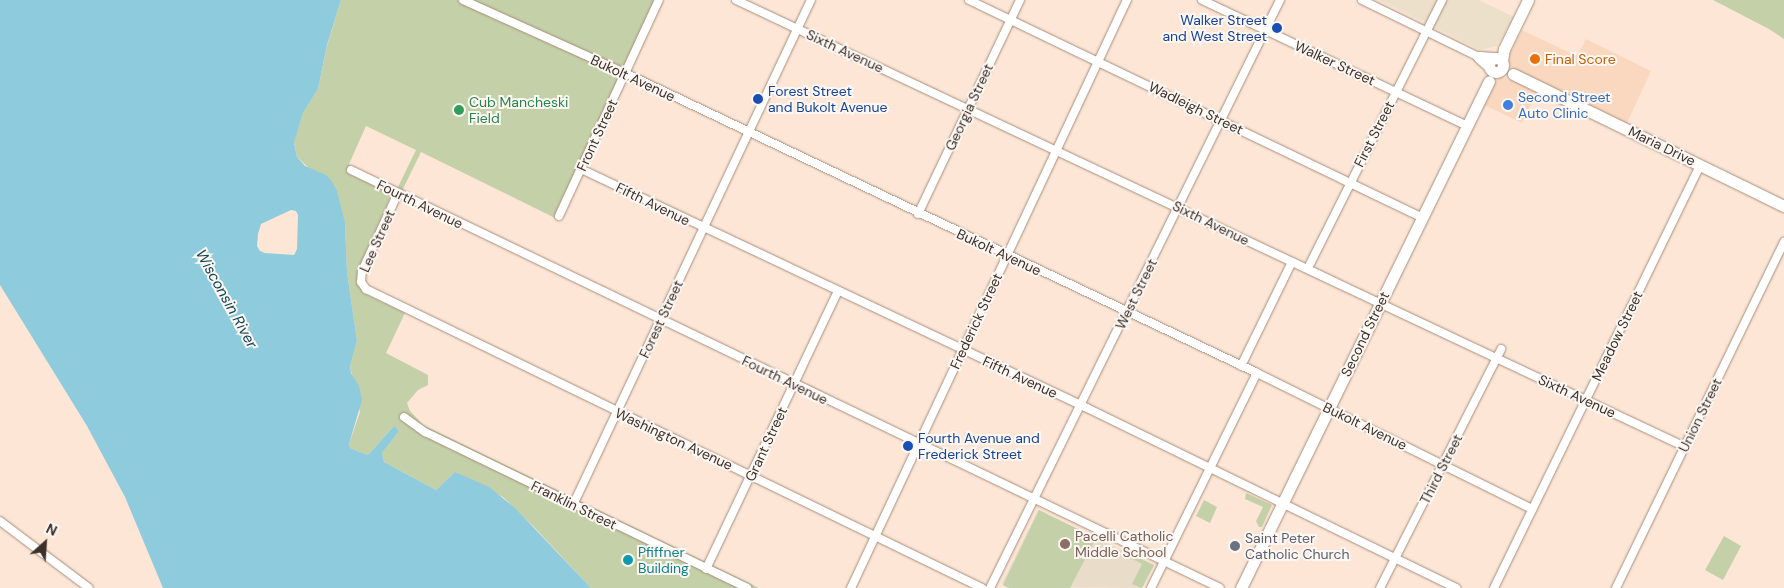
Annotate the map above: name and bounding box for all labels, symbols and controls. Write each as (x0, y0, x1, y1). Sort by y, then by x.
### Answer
place label: Walker Street and West Street (1162, 12, 1267, 44)
marker: Walker Street and West Street (1271, 22, 1283, 34)
street label: Sixth Avenue (804, 26, 886, 76)
street label: Walker Street (1292, 37, 1378, 89)
street label: Bukolt Avenue (588, 51, 678, 105)
place label: Final Score (1545, 51, 1616, 67)
marker: Final Score (1529, 53, 1541, 65)
street label: Georgia Street (942, 61, 996, 153)
street label: Wadleigh Street (1146, 78, 1246, 138)
place label: Forest Street and Bukolt Avenue (768, 83, 887, 115)
place label: Second Street Auto Clinic (1518, 89, 1611, 121)
marker: Forest Street and Bukolt Avenue (752, 93, 764, 105)
place label: Cub Mancheski Field (469, 94, 568, 126)
street label: Front Street (573, 96, 621, 174)
street label: First Street (1350, 98, 1398, 170)
marker: Second Street Auto Clinic (1502, 99, 1514, 111)
marker: Cub Mancheski Field (453, 104, 465, 116)
street label: Maria Drive (1626, 123, 1698, 169)
street label: Fourth Avenue (374, 176, 466, 232)
street label: Fifth Avenue (613, 179, 693, 229)
street label: Sixth Avenue (1170, 197, 1252, 249)
street label: Lee Street (356, 207, 398, 275)
street label: Bukolt Avenue (954, 225, 1044, 279)
water label: Wisconsin River (191, 246, 261, 352)
street label: West Street (1112, 256, 1160, 332)
street label: Frederick Street (946, 270, 1006, 372)
street label: Forest Street (636, 277, 686, 361)
street label: Meadow Street (1588, 288, 1646, 384)
street label: Second Street (1337, 289, 1393, 379)
street label: Fourth Avenue (739, 352, 831, 408)
street label: Fifth Avenue (980, 352, 1060, 402)
street label: Sixth Avenue (1536, 371, 1618, 421)
street label: Union Street (1675, 375, 1725, 455)
street label: Bukolt Avenue (1320, 398, 1410, 454)
street label: Washington Avenue (613, 404, 735, 474)
street label: Grant Street (741, 404, 791, 484)
place label: Fourth Avenue and Frederick Street (918, 430, 1040, 462)
street label: Third Street (1416, 431, 1466, 507)
marker: Fourth Avenue and Frederick Street (902, 440, 914, 452)
street label: Franklin Street (528, 477, 620, 533)
north arrow (20, 518, 70, 568)
text: N (43, 519, 60, 540)
place label: Pacelli Catholic Middle School (1075, 528, 1173, 560)
place label: Saint Peter Catholic Church (1245, 530, 1350, 562)
marker: Pacelli Catholic Middle School (1059, 538, 1071, 550)
marker: Saint Peter Catholic Church (1229, 540, 1241, 552)
place label: Pfiffner Building (638, 544, 689, 576)
marker: Pfiffner Building (622, 554, 634, 566)

